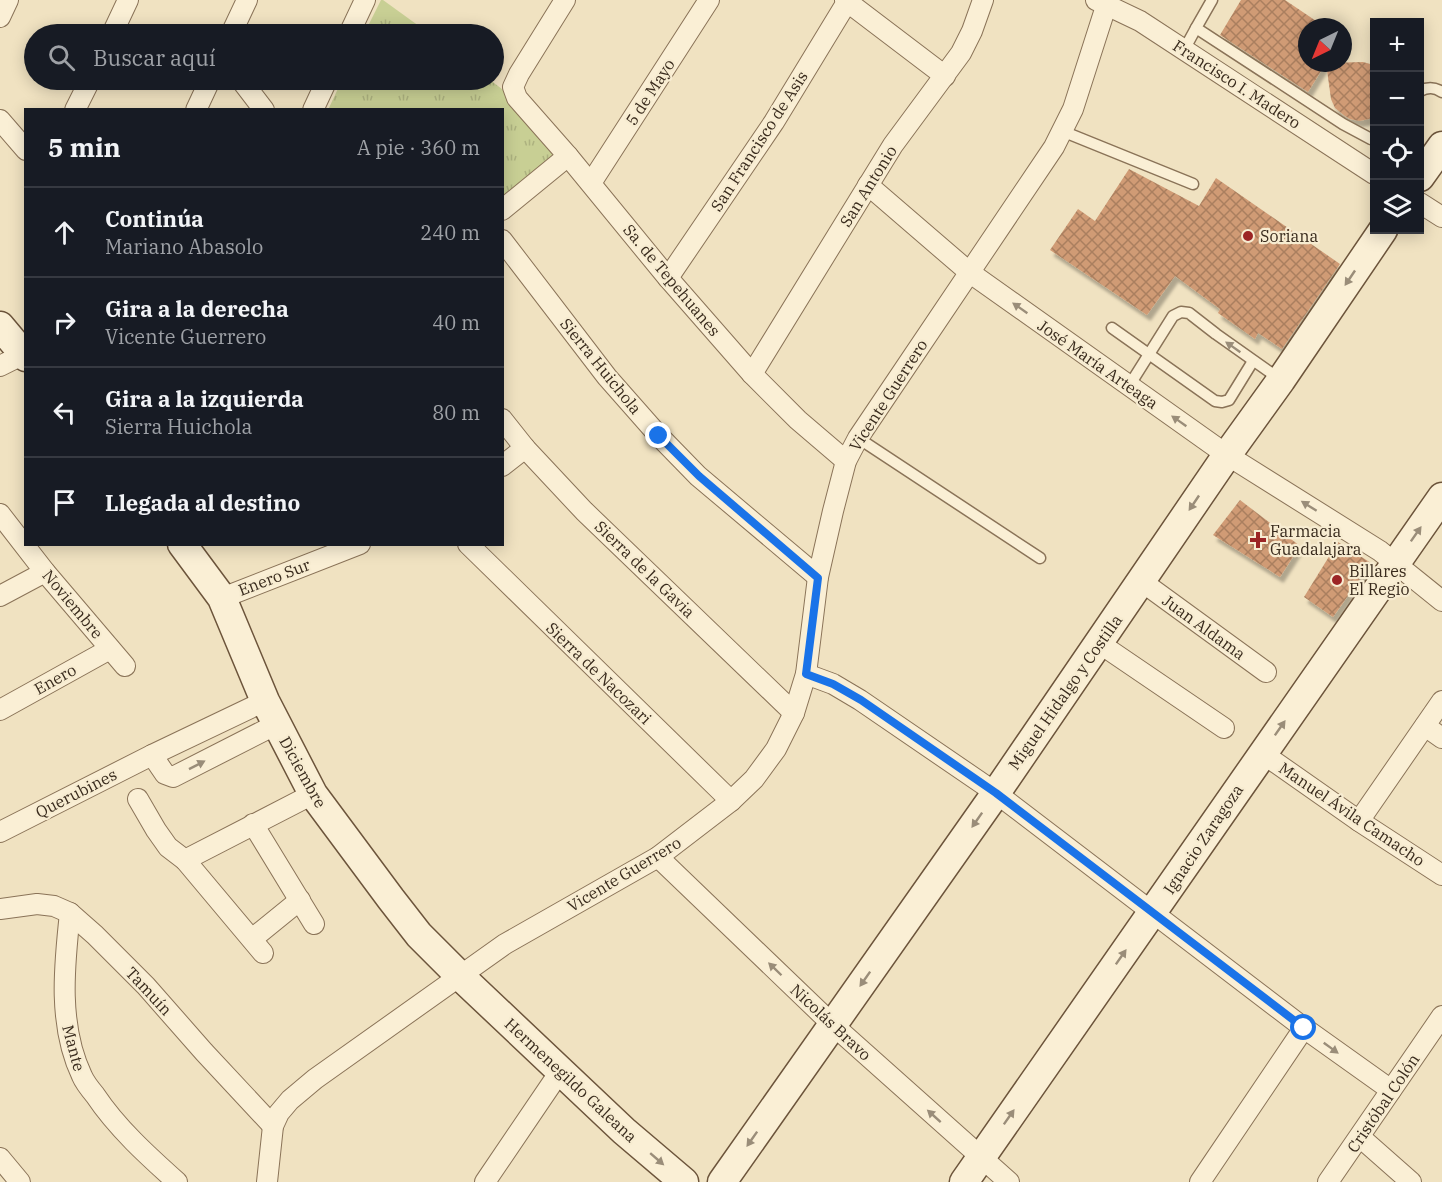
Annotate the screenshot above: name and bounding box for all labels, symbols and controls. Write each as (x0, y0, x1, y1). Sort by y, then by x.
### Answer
north arrow (1298, 18, 1352, 72)
map controls (1370, 18, 1424, 234)
button: + (1370, 18, 1424, 72)
search box (24, 24, 504, 90)
street label: Francisco I. Madero (1169, 35, 1305, 133)
icon: search (45, 41, 78, 74)
text: Buscar aquí (93, 43, 216, 72)
street label: 5 de Mayo (621, 55, 679, 129)
street label: San Francisco de Asis (706, 67, 812, 215)
button: − (1370, 72, 1424, 126)
button: locate (1370, 126, 1424, 180)
text: 5 min (48, 130, 121, 164)
text: A pie · 360 m (357, 134, 480, 161)
street label: San Antonio (835, 142, 901, 230)
button: layers (1370, 180, 1424, 234)
text: Continúa (105, 204, 204, 233)
icon: ahead (48, 216, 81, 249)
text: 240 m (420, 219, 480, 246)
street label: Sa. de Tepehuanes (619, 220, 725, 340)
place label: Soriana (1260, 226, 1319, 246)
marker: Soriana (1241, 229, 1255, 243)
text: Mariano Abasolo (105, 233, 263, 260)
one-way arrow (1345, 270, 1356, 286)
text: Gira a la derecha (105, 294, 289, 323)
one-way arrow (1013, 302, 1029, 314)
icon: right (48, 306, 81, 339)
text: 40 m (432, 309, 480, 336)
street label: Sierra Huichola (556, 314, 646, 418)
street label: José María Arteaga (1034, 315, 1162, 413)
text: Vicente Guerrero (105, 323, 266, 350)
street label: Vicente Guerrero (844, 335, 932, 455)
one-way arrow (1225, 342, 1241, 353)
text: Gira a la izquierda (105, 384, 304, 413)
icon: left (48, 396, 81, 429)
text: 80 m (432, 399, 480, 426)
text: Sierra Huichola (105, 413, 252, 440)
one-way arrow (1172, 415, 1188, 427)
route end (645, 422, 671, 448)
icon: arrive (48, 486, 81, 519)
text: Llegada al destino (105, 488, 300, 517)
one-way arrow (1188, 495, 1200, 511)
one-way arrow (1301, 501, 1317, 512)
street label: Sierra de la Gavia (591, 516, 699, 622)
place label: Farmacia Guadalajara (1270, 521, 1362, 559)
one-way arrow (1410, 526, 1422, 542)
marker: Farmacia Guadalajara (1251, 533, 1265, 547)
street label: Enero Sur (235, 554, 313, 600)
place label: Billares El Regio (1349, 561, 1410, 599)
street label: Noviembre (38, 565, 108, 643)
marker: Billares El Regio (1330, 573, 1344, 587)
street label: Juan Aldama (1159, 590, 1250, 664)
street label: Miguel Hidalgo y Costilla (1004, 610, 1126, 774)
street label: Sierra de Nacozari (542, 618, 656, 728)
street label: Enero (30, 659, 80, 699)
one-way arrow (1274, 720, 1286, 736)
street label: Diciembre (275, 733, 331, 811)
street label: Manuel Ávila Camacho (1275, 757, 1429, 870)
one-way arrow (188, 760, 205, 770)
street label: Querubines (32, 764, 120, 822)
street label: Ignacio Zaragoza (1159, 780, 1247, 898)
one-way arrow (971, 811, 983, 827)
street label: Vicente Guerrero (564, 832, 684, 916)
one-way arrow (1115, 949, 1126, 965)
one-way arrow (767, 962, 782, 976)
street label: Tamuín (122, 963, 176, 1019)
one-way arrow (859, 971, 871, 987)
street label: Nicolás Bravo (786, 979, 876, 1065)
street label: Hermenegildo Galeana (501, 1014, 641, 1147)
route start (1290, 1014, 1316, 1040)
street label: Mante (58, 1023, 90, 1073)
one-way arrow (1323, 1042, 1339, 1054)
street label: Cristóbal Colón (1343, 1050, 1423, 1156)
one-way arrow (927, 1109, 941, 1123)
one-way arrow (1003, 1109, 1015, 1125)
one-way arrow (746, 1130, 758, 1146)
one-way arrow (649, 1152, 665, 1165)

